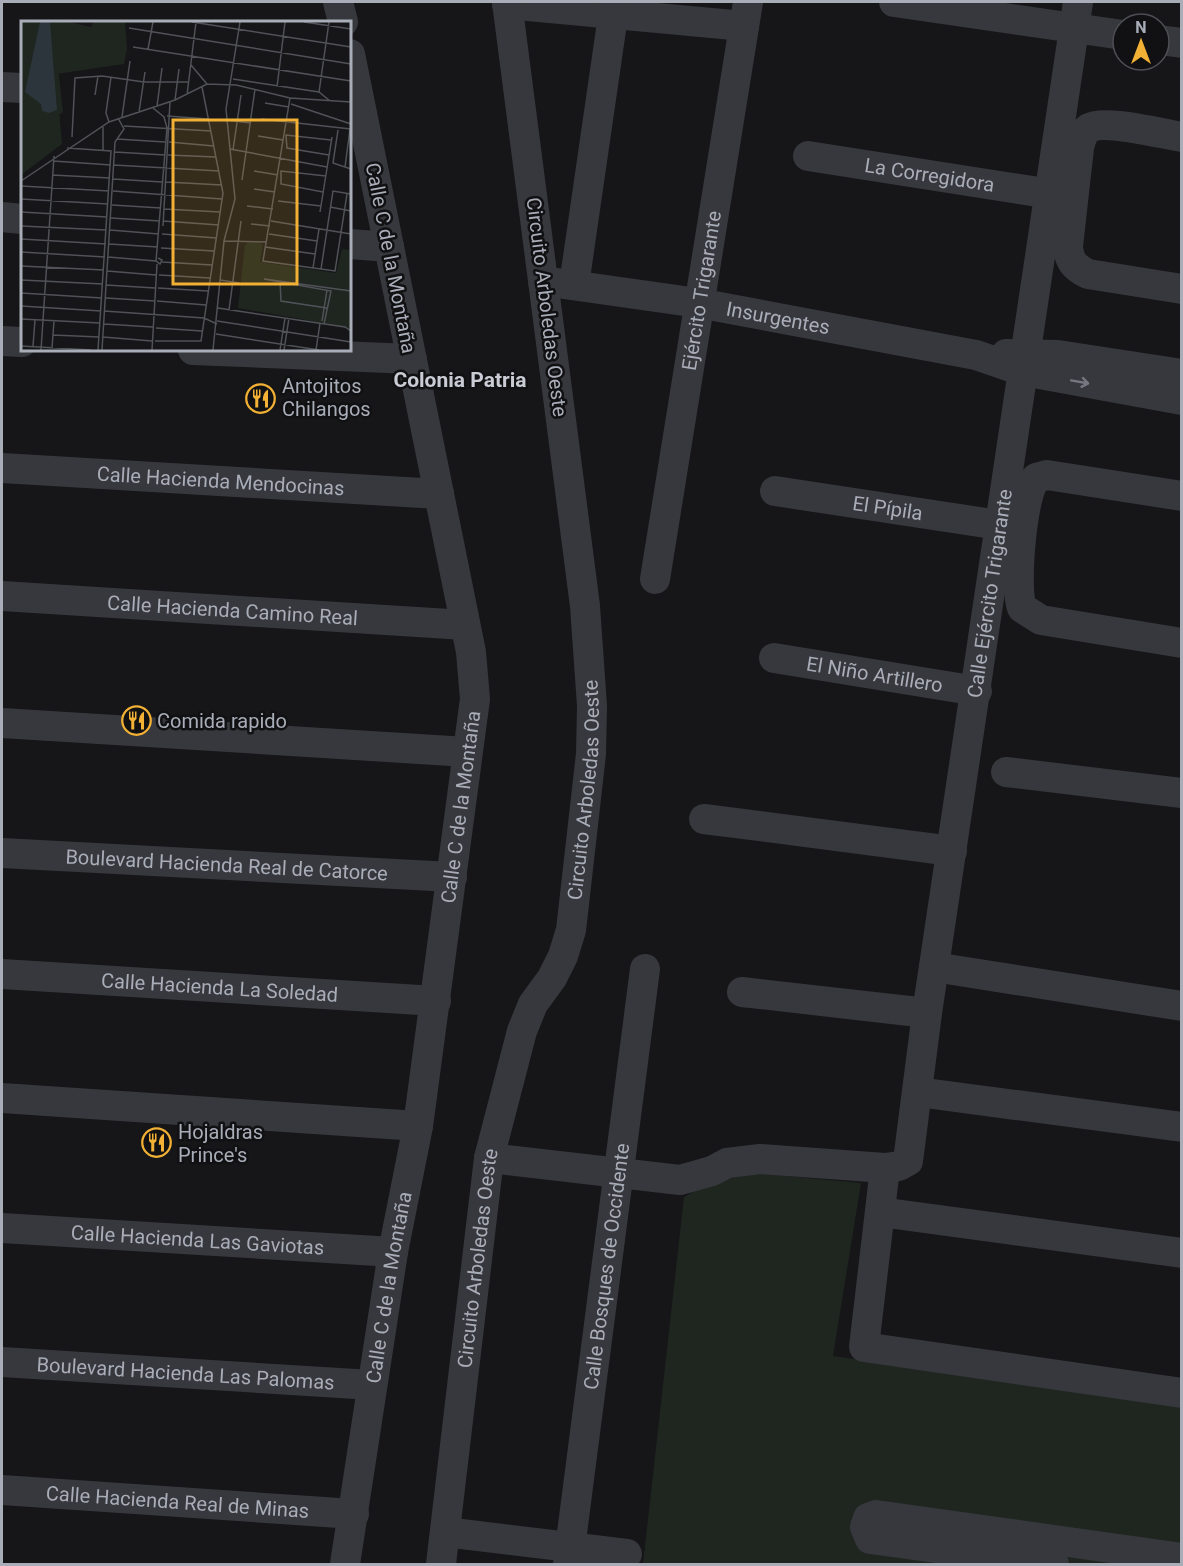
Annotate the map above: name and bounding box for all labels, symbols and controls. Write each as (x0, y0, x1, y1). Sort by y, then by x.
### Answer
north arrow (1111, 12, 1171, 72)
text: N (1135, 18, 1147, 37)
inset map (21, 21, 351, 351)
street label: La Corregidora (863, 153, 996, 197)
street label: Calle C de la Montaña (361, 161, 421, 355)
street label: Circuito Arboledas Oeste (522, 196, 572, 418)
street label: Ejército Trigarante (677, 209, 726, 372)
street label: Insurgentes (724, 297, 832, 339)
district label: Colonia Patria (393, 368, 527, 392)
place label: Antojitos Chilangos (282, 374, 371, 421)
one-way arrow (1070, 377, 1090, 388)
restaurant icon: Antojitos Chilangos (245, 382, 277, 414)
street label: Calle Hacienda Mendocinas (96, 462, 345, 500)
street label: Calle Ejército Trigarante (962, 487, 1017, 699)
street label: El Pípila (851, 491, 924, 525)
street label: Calle Hacienda Camino Real (107, 591, 359, 630)
street label: El Niño Artillero (805, 651, 945, 697)
street label: Circuito Arboledas Oeste (563, 679, 604, 901)
restaurant icon: Comida rapido (120, 705, 152, 737)
place label: Comida rapido (157, 709, 287, 733)
street label: Calle C de la Montaña (436, 709, 485, 905)
street label: Boulevard Hacienda Real de Catorce (65, 844, 388, 886)
street label: Calle Hacienda La Soledad (100, 968, 339, 1007)
place label: Hojaldras Prince's (178, 1120, 263, 1167)
restaurant icon: Hojaldras Prince's (141, 1127, 173, 1159)
street label: Calle Bosques de Occidente (579, 1142, 634, 1391)
street label: Circuito Arboledas Oeste (452, 1146, 503, 1369)
street label: Calle C de la Montaña (361, 1189, 417, 1385)
street label: Calle Hacienda Las Gaviotas (70, 1220, 325, 1260)
street label: Boulevard Hacienda Las Palomas (36, 1352, 335, 1395)
street label: Calle Hacienda Real de Minas (45, 1481, 310, 1523)

